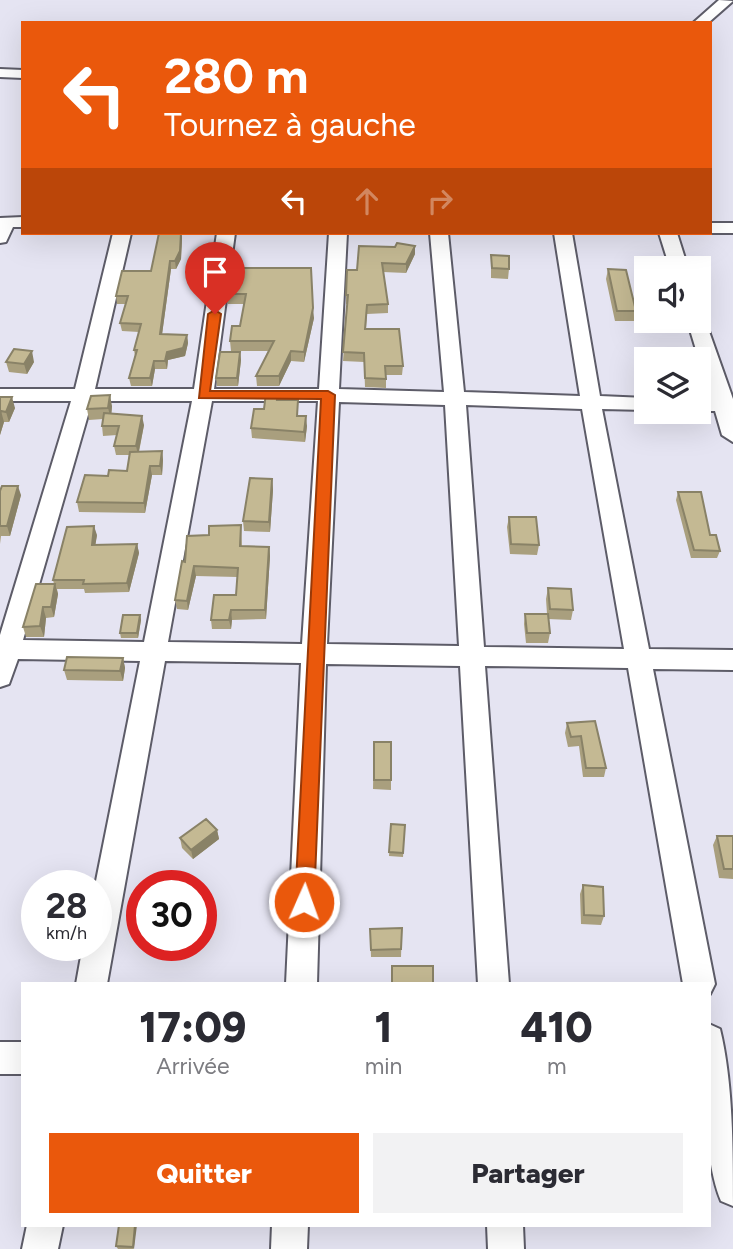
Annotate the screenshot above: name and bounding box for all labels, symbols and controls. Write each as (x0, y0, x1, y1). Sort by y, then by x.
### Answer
text: 280 m (164, 46, 309, 105)
icon: left (49, 49, 140, 140)
text: Tournez à gauche (164, 106, 416, 144)
icon: left (275, 182, 313, 220)
icon: ahead (348, 182, 386, 220)
icon: right (421, 182, 459, 220)
pin (185, 242, 245, 314)
icon: arrive (196, 253, 234, 291)
map controls (634, 256, 711, 424)
button: sound (634, 256, 711, 333)
button: layers (634, 347, 711, 424)
position arrow (267, 865, 341, 939)
speed limit sign: 30 (126, 870, 217, 961)
text: 28 (46, 885, 87, 927)
text: km/h (46, 922, 87, 944)
text: 17:09 (139, 1002, 246, 1053)
text: 1 (375, 1002, 392, 1053)
text: 410 (521, 1002, 593, 1053)
text: Arrivée (156, 1052, 229, 1080)
text: min (365, 1052, 402, 1080)
text: m (547, 1052, 566, 1080)
button: Quitter (49, 1133, 359, 1213)
button: Partager (373, 1133, 683, 1213)

